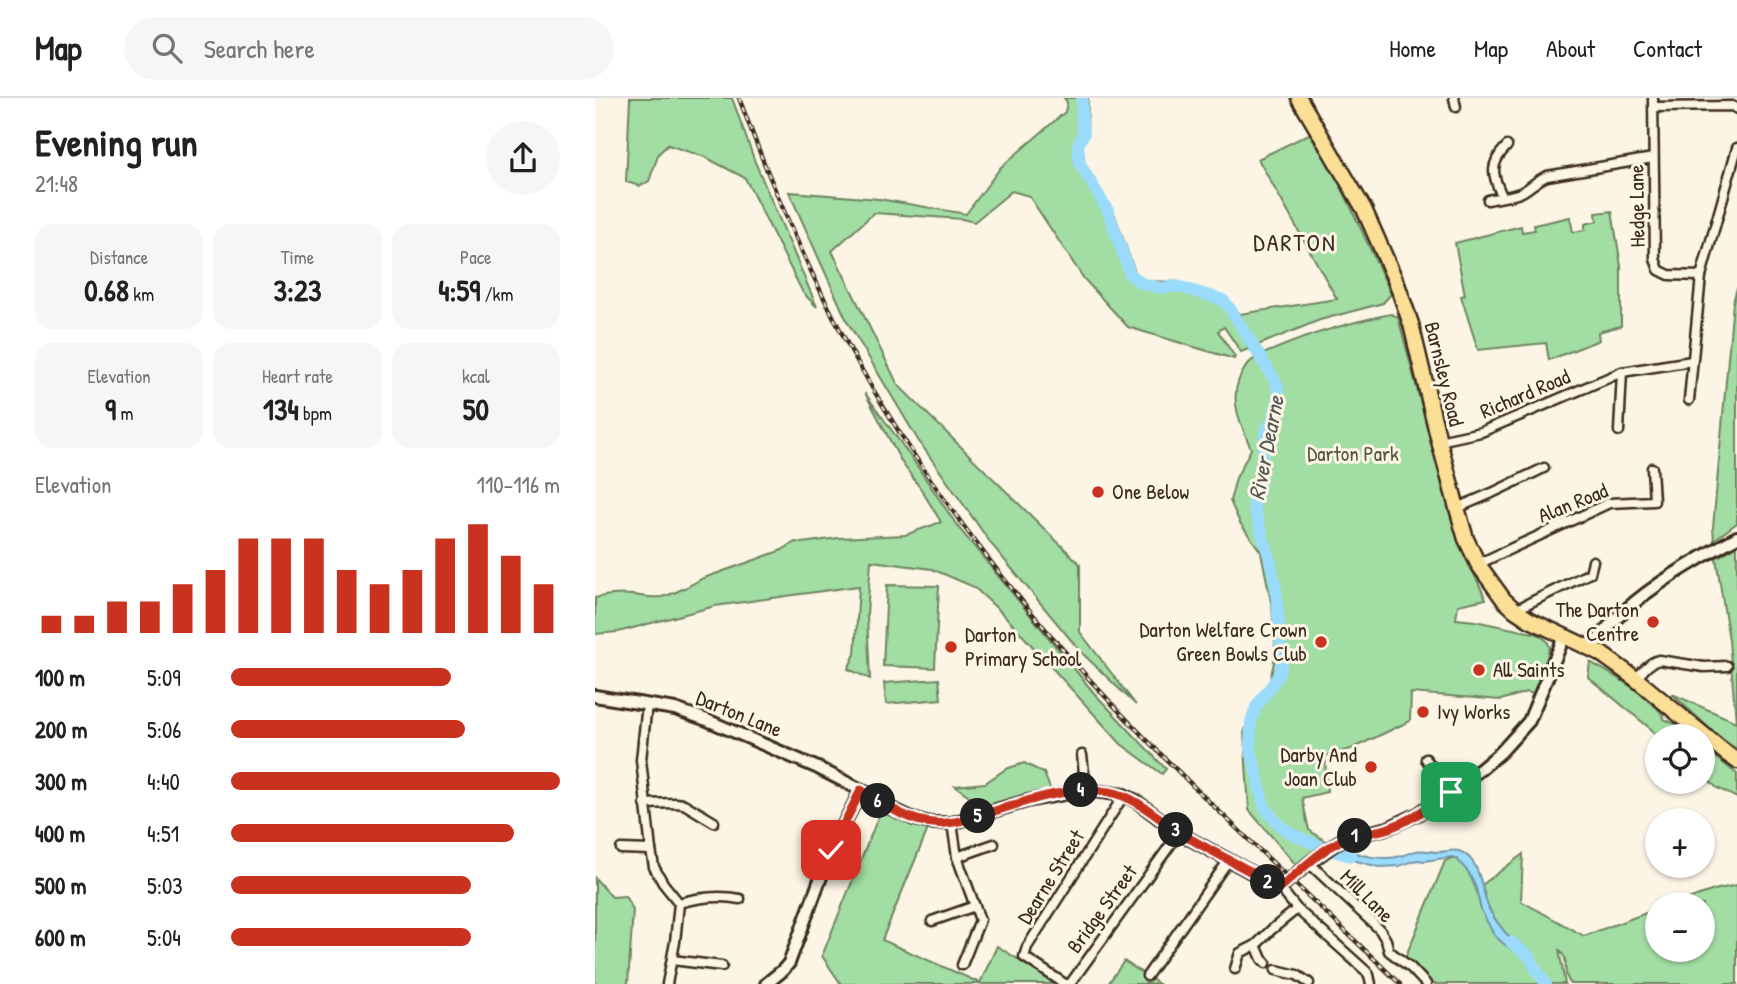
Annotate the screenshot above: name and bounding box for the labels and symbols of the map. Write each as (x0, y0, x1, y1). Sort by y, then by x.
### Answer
street label: Hedge Lane (1621, 164, 1652, 248)
district label: DARTON (1253, 226, 1337, 258)
street label: Barnsley Road (1418, 319, 1471, 429)
street label: Richard Road (1475, 362, 1574, 425)
water label: River Dearne (1240, 392, 1291, 503)
park label: Darton Park (1307, 439, 1399, 468)
street label: Alan Road (1534, 475, 1612, 530)
place label: One Below (1112, 477, 1189, 506)
marker: One Below (1090, 484, 1106, 500)
place label: The Darton Centre (1556, 595, 1639, 648)
marker: The Darton Centre (1645, 614, 1661, 630)
place label: Darton Welfare Crown Green Bowls Club (1140, 615, 1307, 668)
place label: Darton Primary School (965, 620, 1082, 673)
marker: Darton Welfare Crown Green Bowls Club (1313, 634, 1329, 650)
marker: Darton Primary School (943, 639, 959, 655)
place label: All Saints (1493, 655, 1565, 684)
marker: All Saints (1471, 662, 1487, 678)
street label: Darton Lane (692, 683, 786, 744)
place label: Ivy Works (1437, 697, 1510, 726)
marker: Ivy Works (1415, 704, 1431, 720)
place label: Darby And Joan Club (1280, 740, 1357, 793)
marker: Darby And Joan Club (1363, 759, 1379, 775)
pin (1421, 762, 1481, 822)
pin: 4 (1063, 772, 1099, 808)
pin: 6 (861, 784, 895, 818)
pin: 5 (961, 798, 995, 834)
pin: 3 (1159, 812, 1193, 848)
pin: 1 (1337, 818, 1373, 854)
pin (801, 820, 861, 880)
street label: Dearne Street (1010, 823, 1091, 929)
street label: Bridge Street (1060, 858, 1144, 959)
street label: Mill Lane (1334, 862, 1401, 929)
pin: 2 (1251, 864, 1285, 900)

